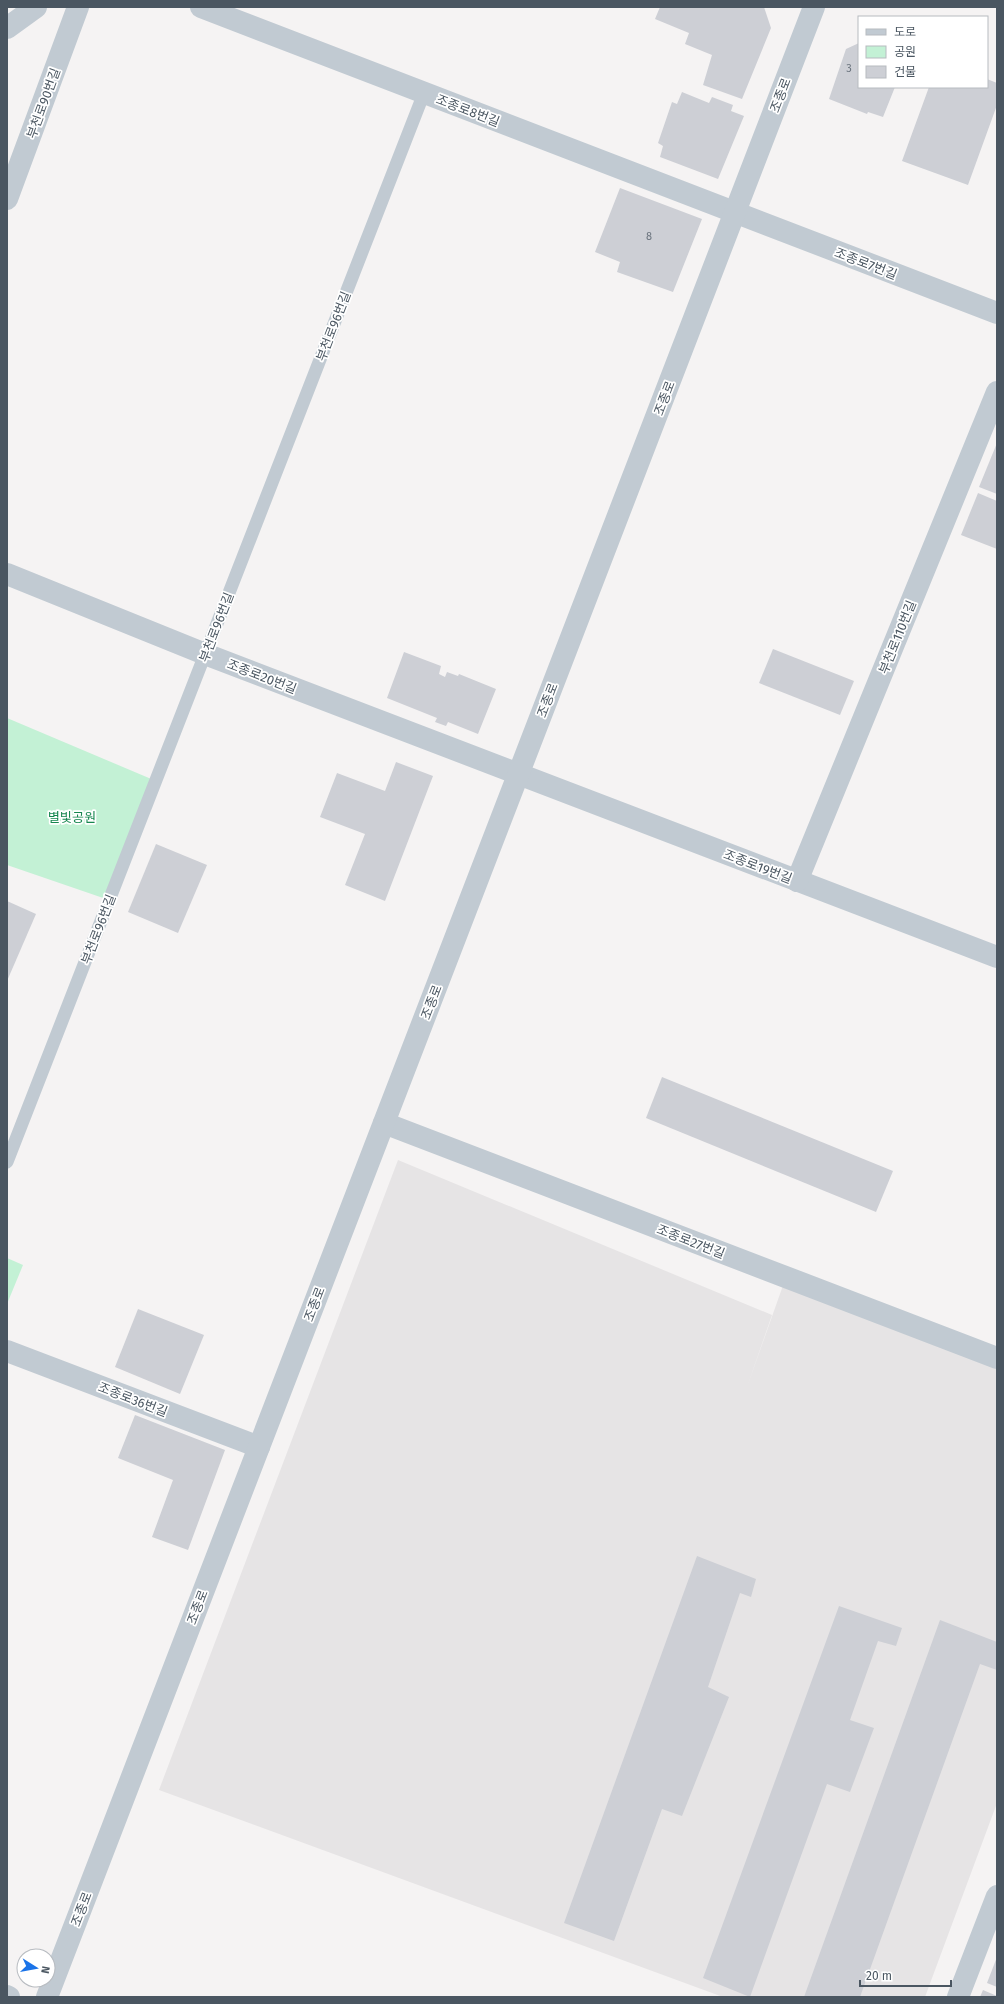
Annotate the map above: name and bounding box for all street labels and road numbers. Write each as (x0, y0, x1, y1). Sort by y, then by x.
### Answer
street label: 부천로90번길 (24, 66, 63, 140)
street label: 조종로 (767, 76, 794, 115)
street label: 조종로8번길 (434, 91, 502, 129)
street label: 조종로7번길 (833, 245, 899, 282)
street label: 부천로96번길 (313, 289, 354, 363)
street label: 조종로 (651, 379, 678, 418)
street label: 부천로96번길 (196, 590, 237, 664)
street label: 부천로110번길 (876, 598, 919, 676)
street label: 조종로20번길 (225, 656, 299, 697)
street label: 조종로 (534, 681, 561, 720)
street label: 조종로19번길 (721, 847, 794, 886)
street label: 부천로96번길 (78, 892, 119, 966)
street label: 조종로 (418, 983, 445, 1022)
street label: 조종로27번길 (655, 1222, 727, 1261)
street label: 조종로 (301, 1285, 328, 1324)
street label: 조종로36번길 (96, 1379, 170, 1420)
street label: 조종로 (184, 1588, 211, 1627)
street label: 조종로 (68, 1890, 95, 1929)

